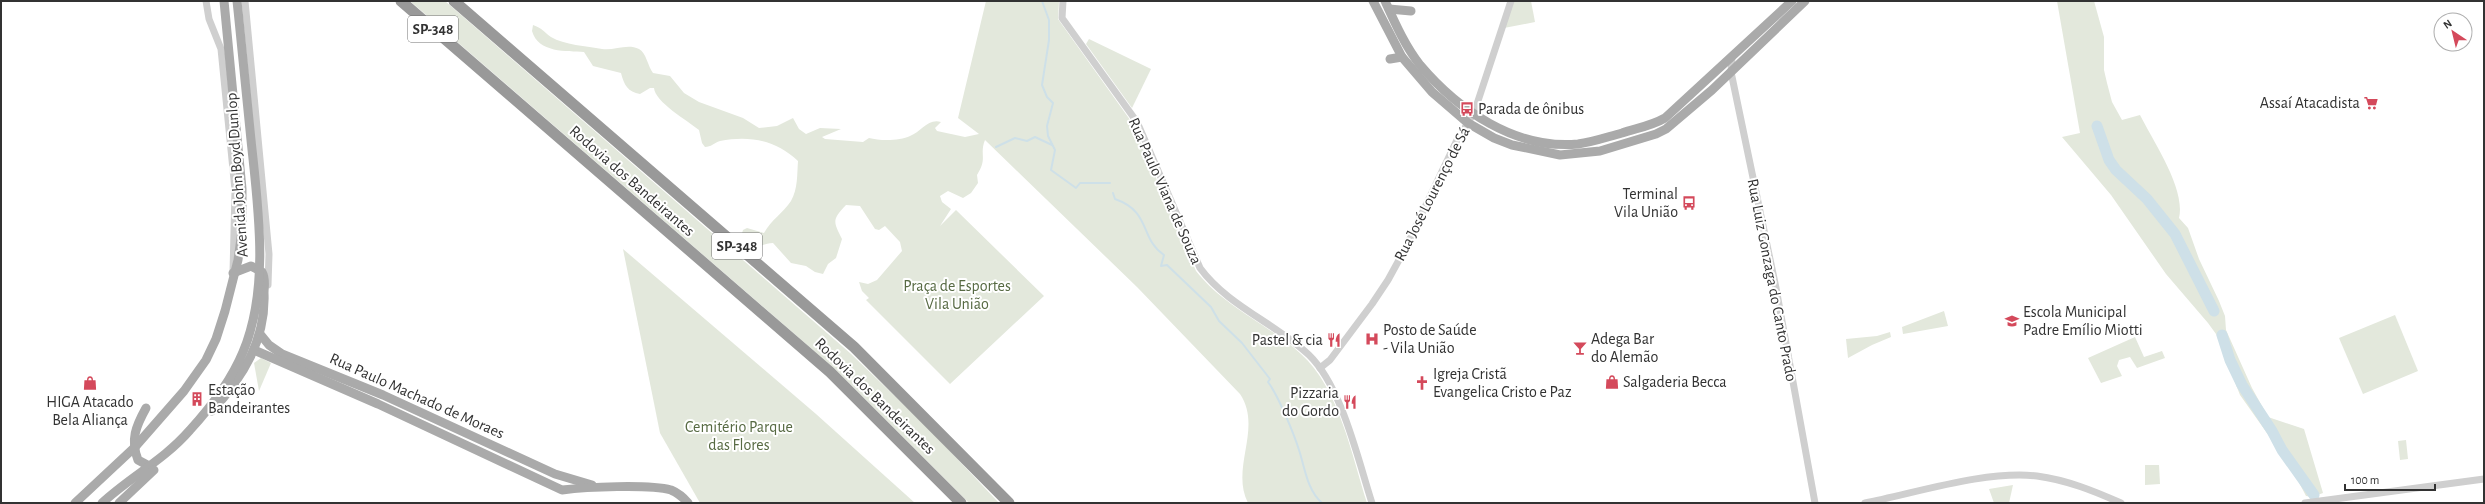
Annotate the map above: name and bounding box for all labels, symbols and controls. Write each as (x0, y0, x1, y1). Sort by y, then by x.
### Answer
north arrow (2433, 12, 2473, 52)
road number: SP-348 (408, 16, 458, 42)
text: N (2441, 18, 2454, 31)
street label: Avenida John Boyd Dunlop (223, 92, 252, 258)
place label: Assaí Atacadista (2260, 95, 2360, 111)
supermarket icon: Assaí Atacadista (2363, 95, 2379, 111)
bus stop icon: Parada de ônibus (1459, 101, 1475, 117)
place label: Parada de ônibus (1478, 101, 1584, 117)
street label: Rua Paulo Viana de Souza (1125, 115, 1205, 267)
street label: Rodovia dos Bandeirantes (566, 123, 698, 239)
street label: Rua José Lourenço de Sá (1391, 125, 1473, 263)
street label: Rua Luiz Gonzaga do Canto Prado (1744, 177, 1800, 383)
place label: Terminal Vila União (1614, 186, 1678, 220)
bus stop icon: Terminal Vila União (1681, 195, 1697, 211)
road number: SP-348 (712, 233, 762, 259)
park label: Praça de Esportes Vila União (903, 278, 1011, 312)
place label: Escola Municipal Padre Emílio Miotti (2023, 304, 2143, 338)
school or university icon: Escola Municipal Padre Emílio Miotti (2004, 313, 2020, 329)
place label: Posto de Saúde - Vila União (1383, 322, 1477, 356)
hospital icon: Posto de Saúde - Vila União (1364, 331, 1380, 347)
place label: Adega Bar do Alemão (1591, 331, 1659, 365)
place label: Pastel & cia (1252, 332, 1323, 348)
restaurant icon: Pastel & cia (1326, 332, 1342, 348)
street label: Rodovia dos Bandeirantes (812, 335, 938, 457)
bar icon: Adega Bar do Alemão (1572, 340, 1588, 356)
street label: Rua Paulo Machado de Moraes (327, 350, 507, 442)
place label: Igreja Cristã Evangelica Cristo e Paz (1433, 366, 1572, 400)
shop icon: Salgaderia Becca (1604, 374, 1620, 390)
place label: Salgaderia Becca (1623, 374, 1727, 390)
shop icon: HIGA Atacado Bela Aliança (82, 375, 98, 391)
church icon: Igreja Cristã Evangelica Cristo e Paz (1414, 375, 1430, 391)
place label: Estação Bandeirantes (208, 382, 290, 416)
place label: Pizzaria do Gordo (1282, 385, 1339, 419)
building icon: Estação Bandeirantes (189, 391, 205, 407)
place label: HIGA Atacado Bela Aliança (46, 394, 134, 428)
restaurant icon: Pizzaria do Gordo (1342, 394, 1358, 410)
park label: Cemitério Parque das Flores (685, 419, 793, 453)
scale bar (2345, 466, 2435, 492)
text: 100 m (2351, 474, 2379, 486)

